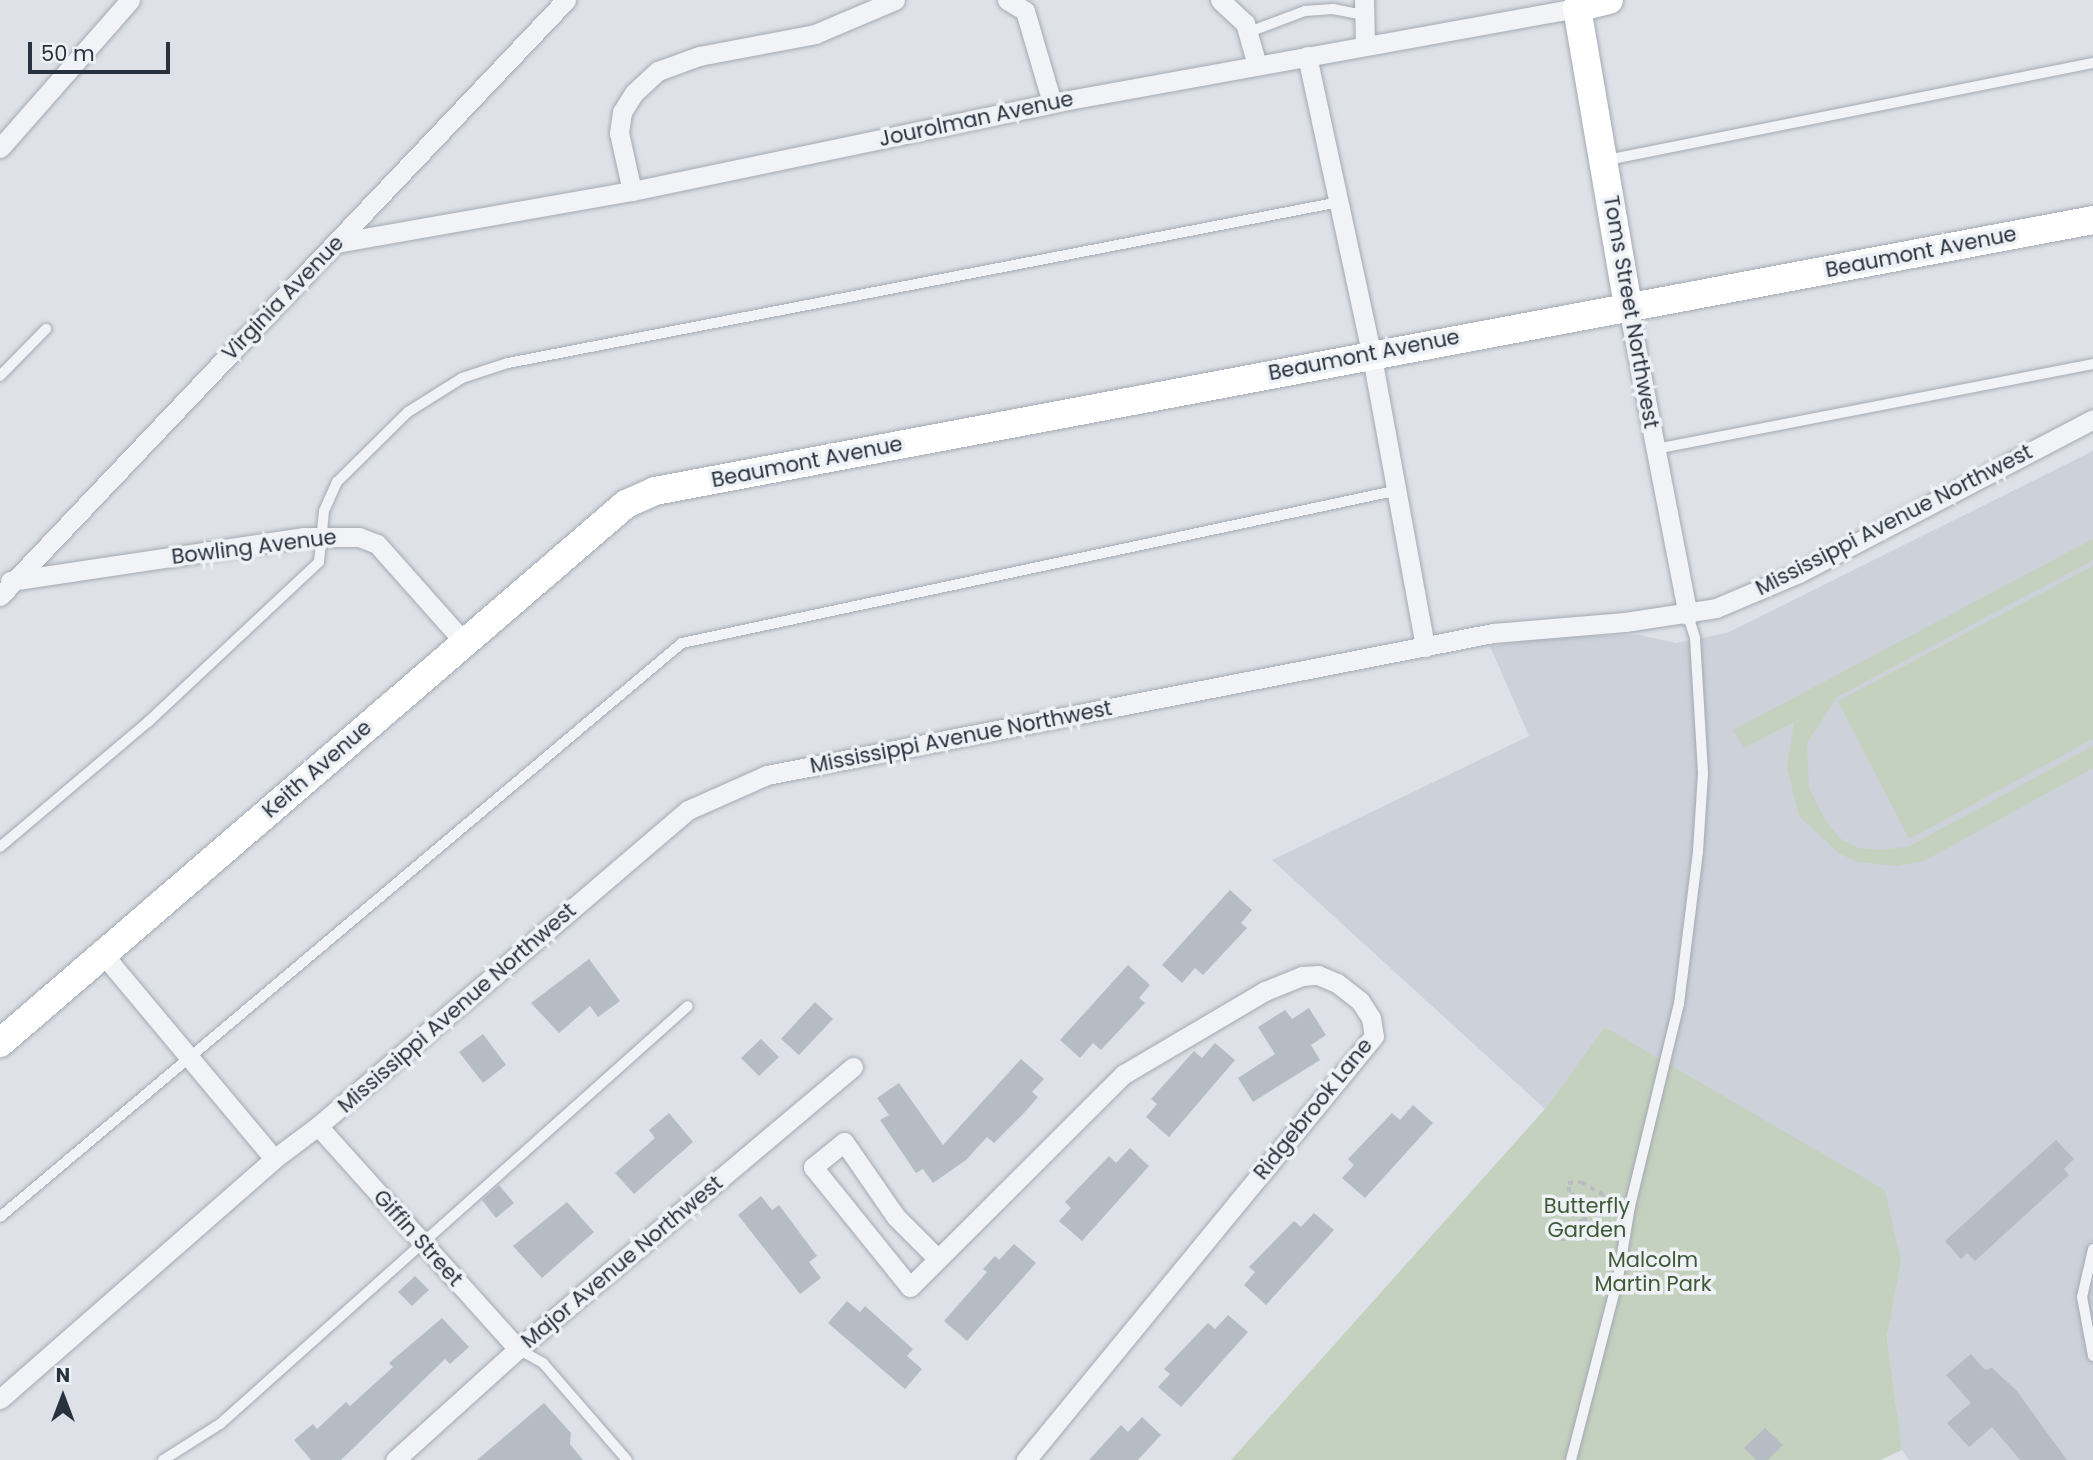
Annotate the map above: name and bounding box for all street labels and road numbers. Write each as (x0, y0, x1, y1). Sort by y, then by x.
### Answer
street label: Jourolman Avenue (876, 86, 1076, 152)
street label: Toms Street Northwest (1598, 194, 1664, 430)
street label: Beaumont Avenue (1823, 221, 2019, 283)
street label: Virginia Avenue (217, 230, 349, 366)
street label: Beaumont Avenue (1266, 324, 1462, 386)
street label: Beaumont Avenue (709, 431, 905, 493)
street label: Mississippi Avenue Northwest (1752, 439, 2036, 601)
street label: Bowling Avenue (170, 524, 338, 570)
street label: Mississippi Avenue Northwest (808, 695, 1114, 779)
street label: Keith Avenue (257, 715, 377, 823)
street label: Mississippi Avenue Northwest (333, 898, 581, 1118)
street label: Ridgebrook Lane (1248, 1033, 1378, 1185)
street label: Major Avenue Northwest (516, 1170, 728, 1354)
street label: Giffin Street (368, 1185, 468, 1291)

